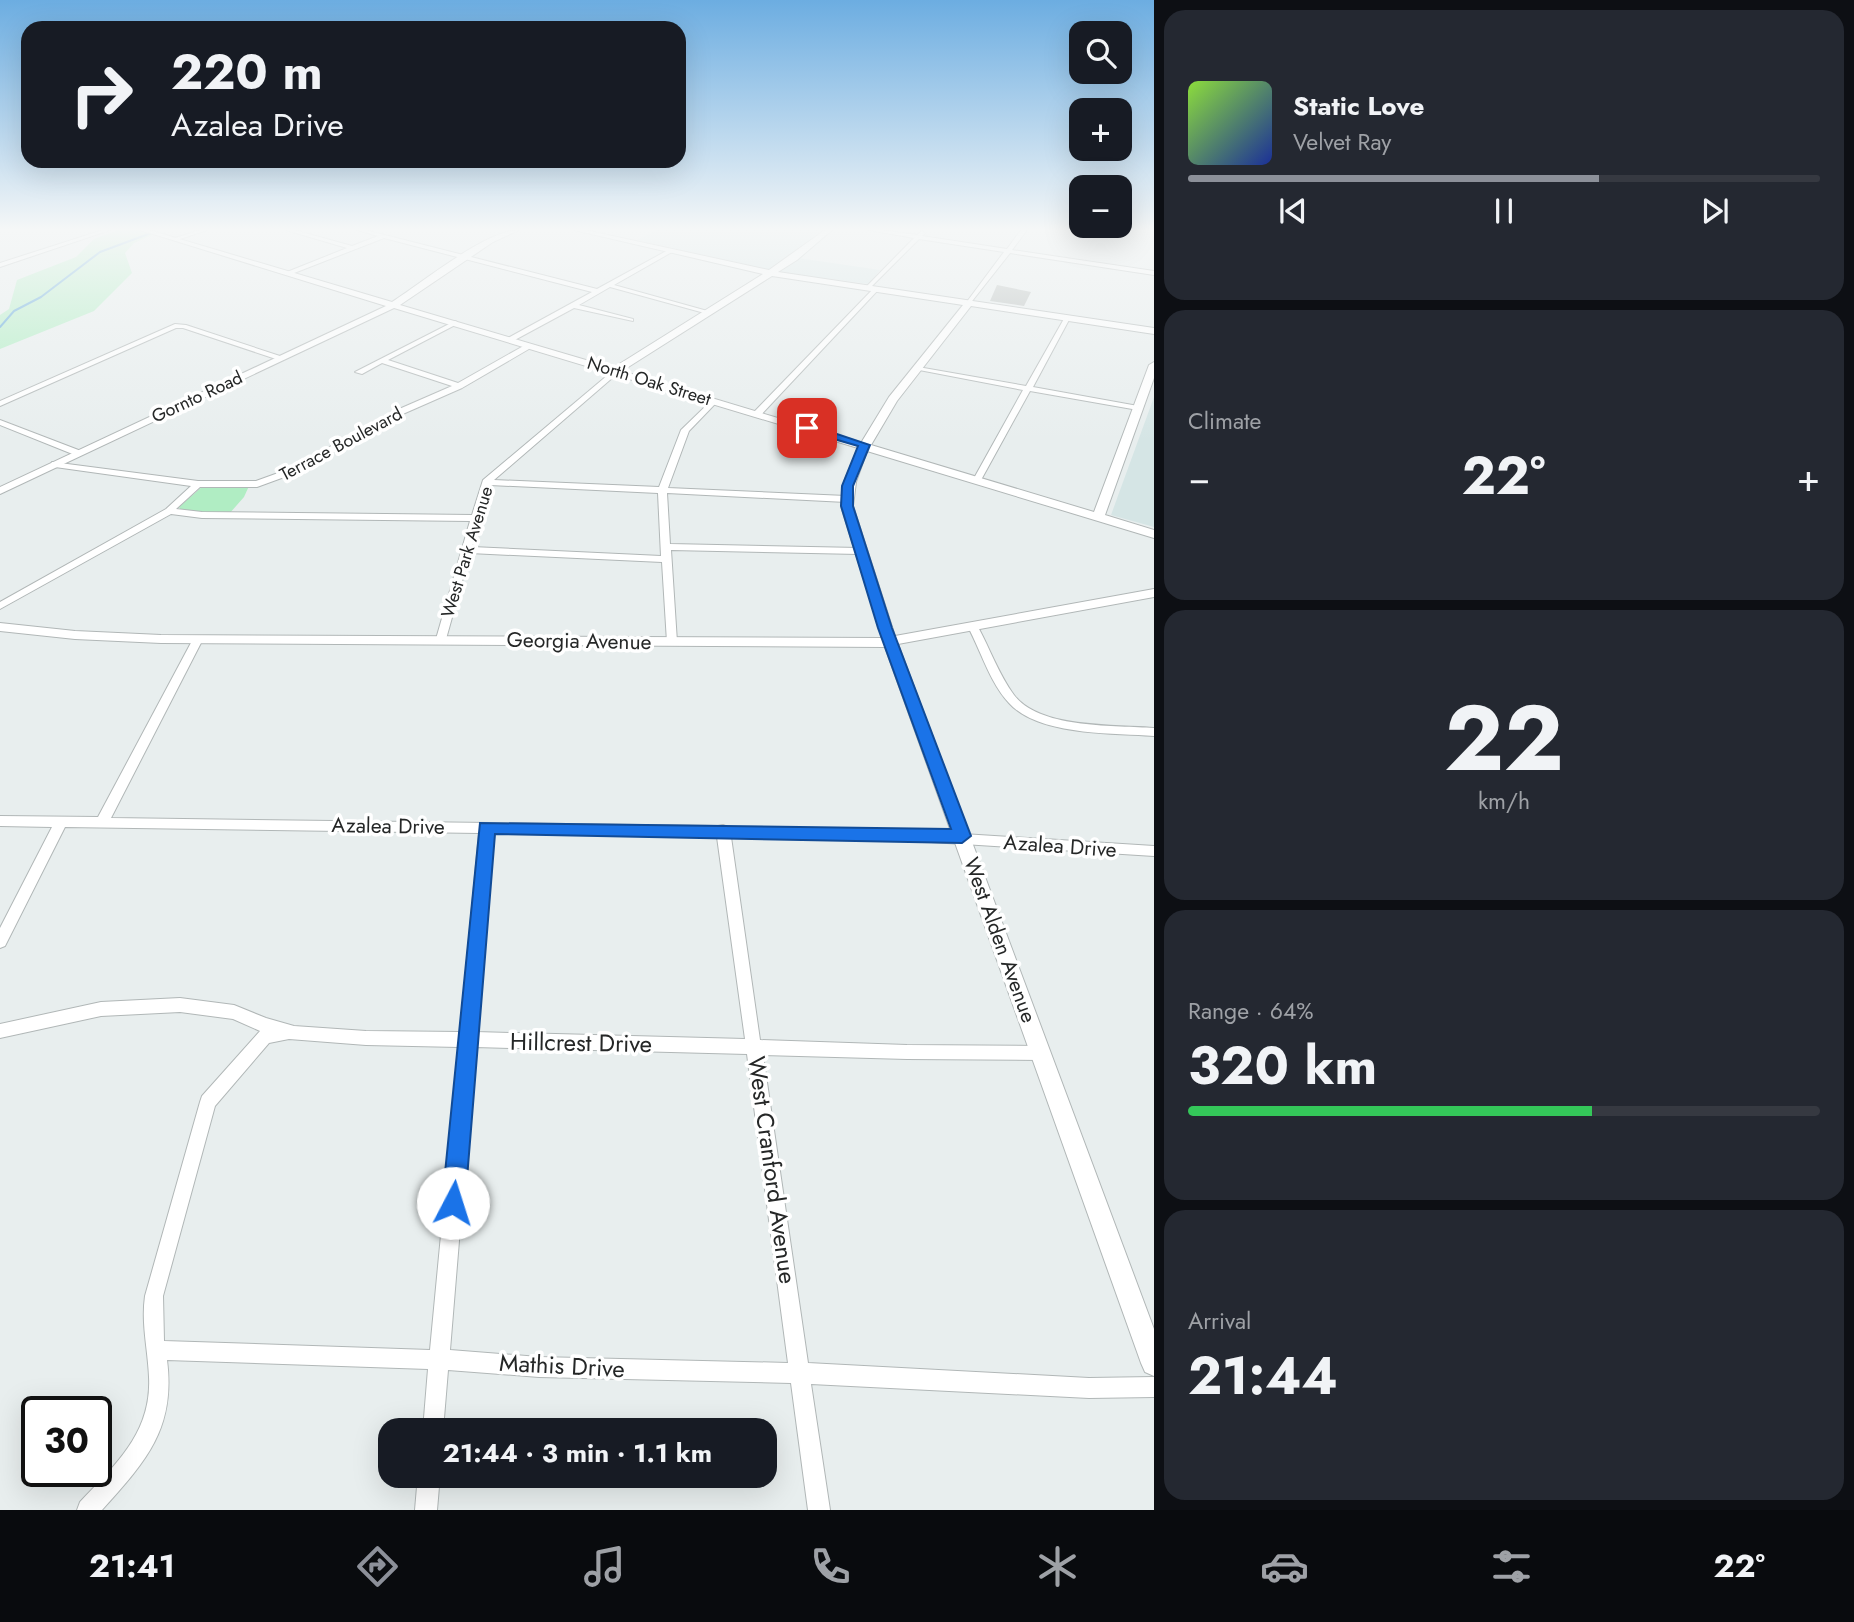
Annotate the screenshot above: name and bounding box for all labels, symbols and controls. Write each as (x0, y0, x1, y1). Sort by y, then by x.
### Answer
map controls (1069, 21, 1132, 238)
button: search (1069, 21, 1132, 84)
text: 220 m (171, 37, 323, 107)
icon: right (56, 49, 147, 140)
text: Static Love (1293, 87, 1425, 125)
button: + (1069, 98, 1132, 161)
text: Azalea Drive (171, 102, 344, 148)
text: Velvet Ray (1293, 125, 1391, 159)
button: − (1069, 175, 1132, 238)
icon: previous (1274, 192, 1312, 230)
icon: pause (1485, 192, 1523, 230)
icon: next (1696, 192, 1734, 230)
street label: North Oak Street (584, 350, 715, 412)
street label: Gornto Road (147, 365, 247, 429)
pin (777, 398, 837, 458)
street label: Terrace Boulevard (275, 401, 407, 487)
text: Climate (1188, 404, 1261, 438)
icon: arrive (788, 409, 826, 447)
text: 22° (1462, 438, 1545, 514)
text: − (1188, 450, 1210, 505)
text: + (1797, 450, 1820, 505)
street label: West Park Avenue (435, 483, 499, 621)
street label: Georgia Avenue (506, 625, 652, 657)
text: 22 (1444, 673, 1564, 804)
text: km/h (1478, 784, 1530, 818)
street label: Azalea Drive (331, 810, 445, 842)
street label: Azalea Drive (1002, 827, 1118, 865)
street label: West Alden Avenue (956, 853, 1044, 1027)
text: Range · 64% (1188, 994, 1314, 1028)
street label: Hillcrest Drive (510, 1024, 652, 1061)
text: 320 km (1188, 1028, 1377, 1104)
street label: West Cranford Avenue (739, 1054, 806, 1286)
position arrow (416, 1166, 490, 1240)
text: Arrival (1188, 1304, 1251, 1338)
text: 21:44 (1188, 1338, 1338, 1414)
street label: Mathis Drive (498, 1345, 626, 1386)
speed limit sign: 30 (21, 1396, 112, 1487)
text: 21:44 · 3 min · 1.1 km (443, 1434, 712, 1472)
icon: directions (353, 1542, 402, 1591)
icon: music (580, 1542, 629, 1591)
icon: phone (806, 1542, 855, 1591)
icon: climate (1033, 1542, 1082, 1591)
icon: car (1260, 1542, 1309, 1591)
icon: filters (1487, 1542, 1536, 1591)
text: 21:41 (89, 1543, 175, 1589)
text: 22° (1714, 1543, 1765, 1589)

